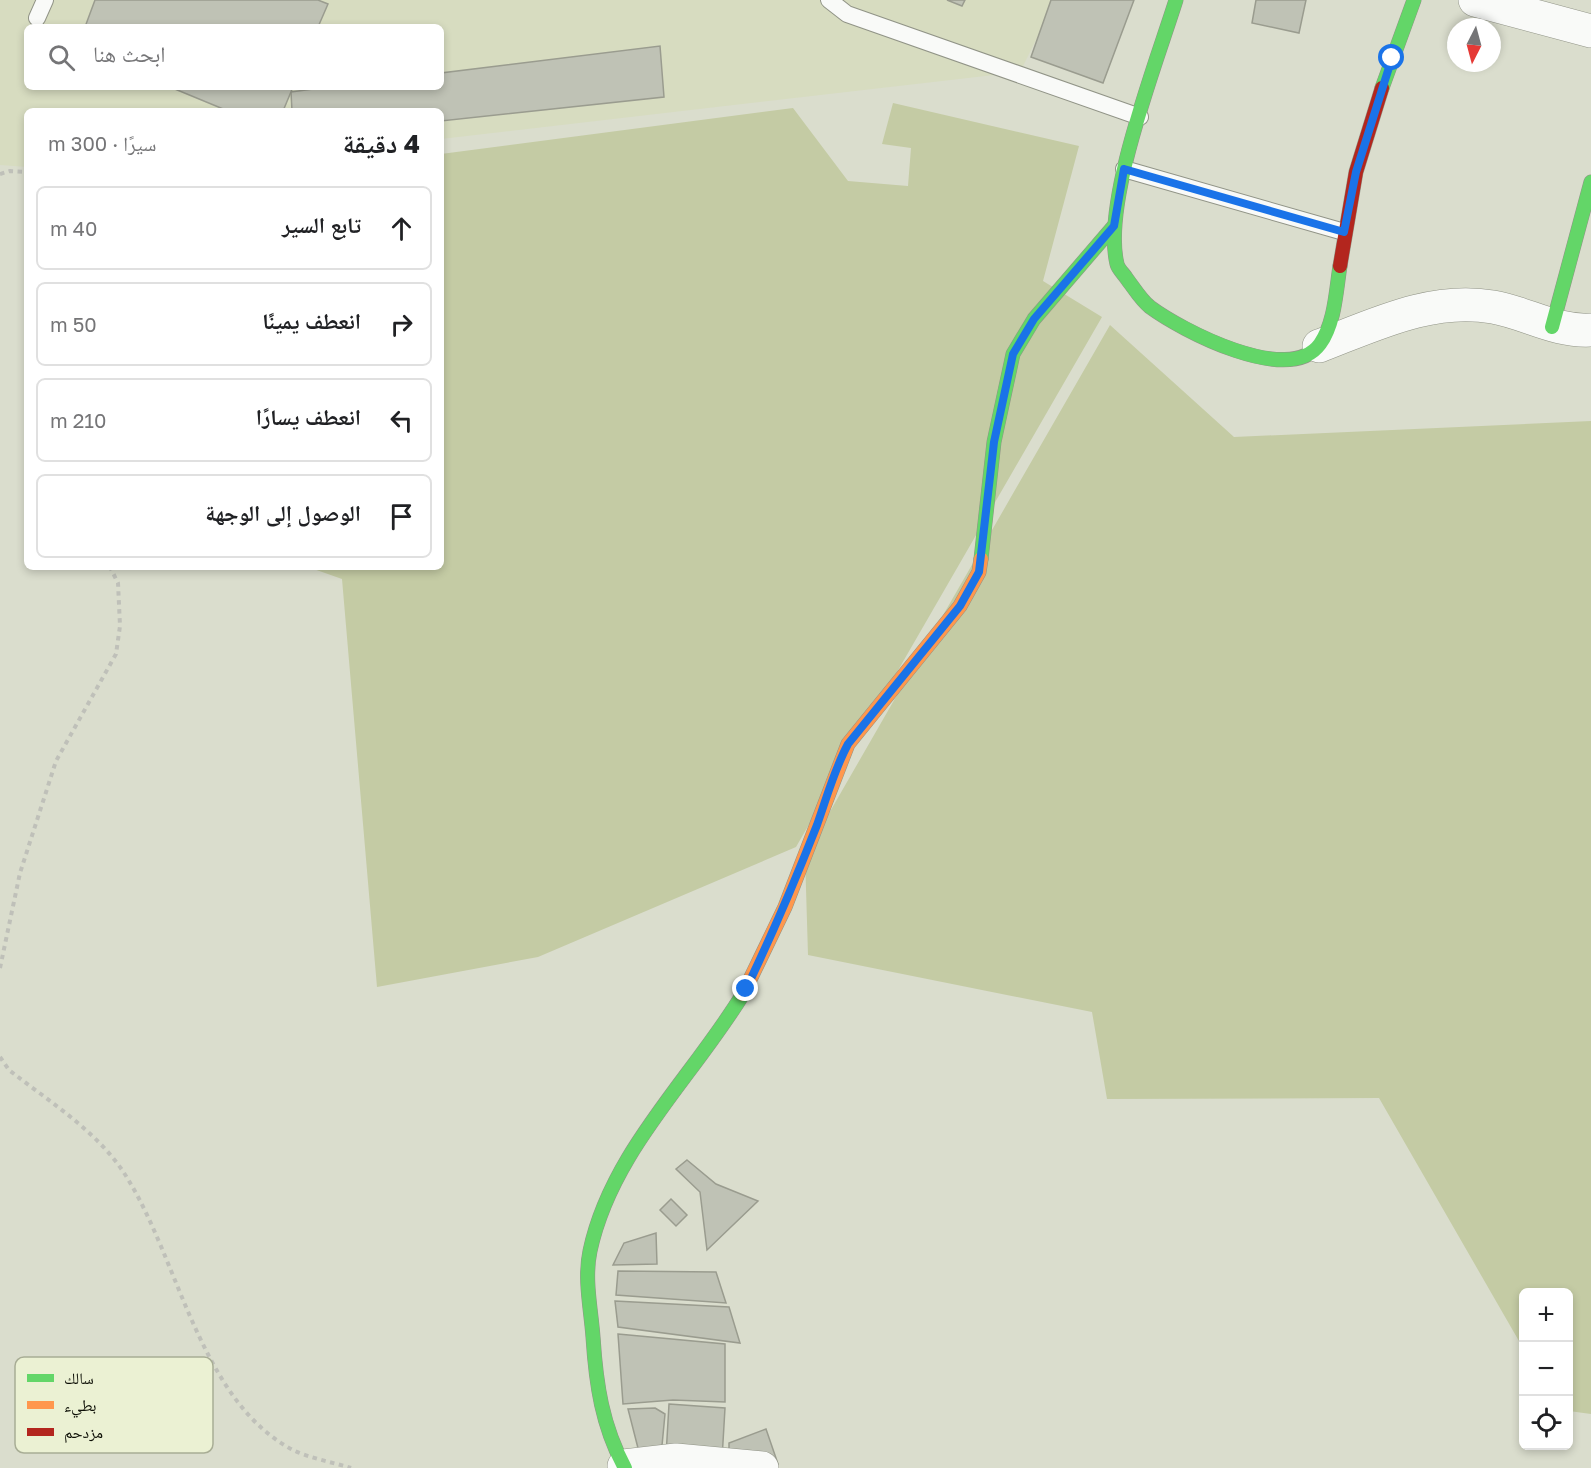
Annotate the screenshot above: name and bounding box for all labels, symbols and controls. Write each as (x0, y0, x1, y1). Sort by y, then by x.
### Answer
north arrow (1447, 18, 1501, 72)
search box (24, 24, 444, 90)
text: ابحث هنا (93, 40, 166, 67)
icon: search (45, 41, 78, 74)
route start (1378, 44, 1404, 70)
text: 4 دقيقة (343, 128, 420, 159)
text: سيرًا · 300 m (48, 131, 156, 155)
text: تابع السير (282, 211, 361, 238)
icon: ahead (385, 212, 418, 245)
text: 40 m (50, 216, 97, 240)
text: انعطف يمينًا (262, 307, 361, 334)
icon: right (385, 308, 418, 341)
text: 50 m (50, 312, 97, 336)
text: انعطف يسارًا (256, 403, 361, 430)
icon: left (385, 404, 418, 437)
text: 210 m (50, 408, 106, 432)
text: الوصول إلى الوجهة (205, 499, 361, 526)
icon: arrive (385, 500, 418, 533)
route end (732, 975, 758, 1001)
map controls (1519, 1288, 1573, 1450)
button: + (1519, 1288, 1573, 1342)
button: − (1519, 1342, 1573, 1396)
legend (15, 1357, 213, 1453)
text: سالك (64, 1368, 94, 1388)
text: بطيء (64, 1395, 96, 1418)
button: locate (1519, 1396, 1573, 1450)
text: مزدحم (64, 1422, 103, 1443)

